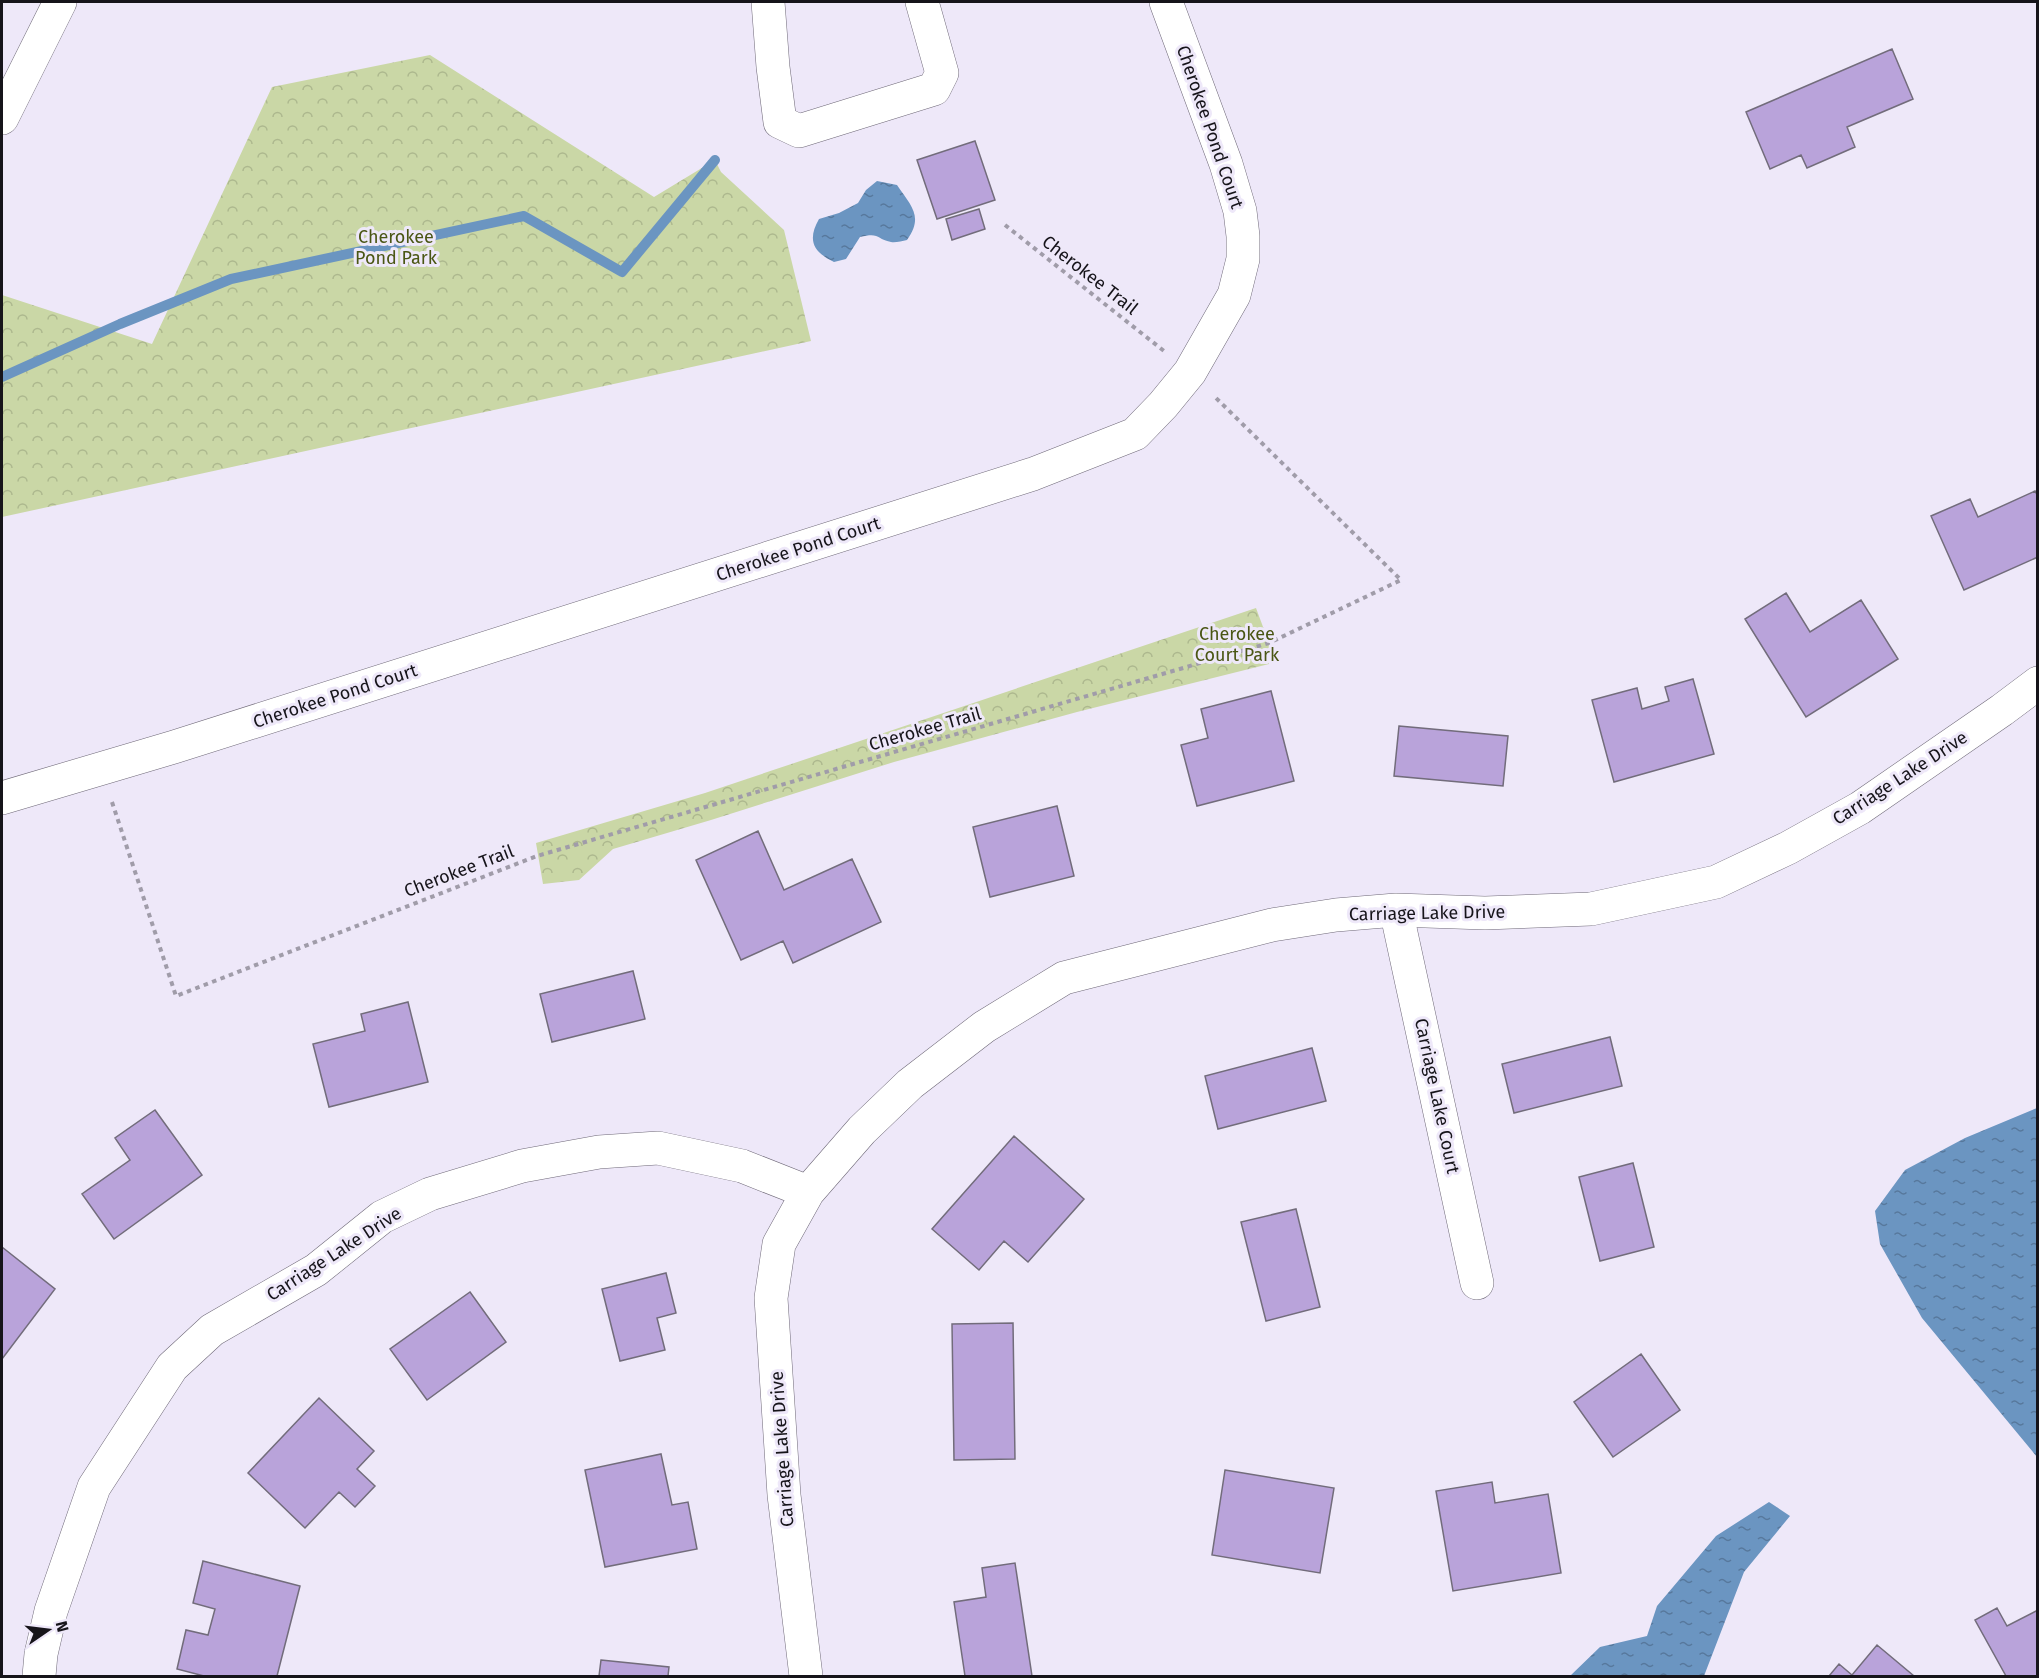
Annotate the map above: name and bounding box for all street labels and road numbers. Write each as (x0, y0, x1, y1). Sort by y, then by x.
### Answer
street label: Cherokee Pond Court (1172, 42, 1248, 212)
street label: Cherokee Trail (1038, 231, 1142, 319)
street label: Cherokee Pond Court (713, 512, 883, 586)
street label: Cherokee Pond Court (250, 659, 420, 733)
street label: Cherokee Trail (866, 702, 984, 756)
street label: Carriage Lake Drive (1828, 726, 1972, 830)
street label: Cherokee Trail (401, 840, 517, 902)
street label: Carriage Lake Drive (1349, 901, 1505, 925)
street label: Carriage Lake Court (1410, 1016, 1464, 1176)
street label: Carriage Lake Drive (262, 1202, 406, 1306)
street label: Carriage Lake Drive (766, 1370, 798, 1528)

